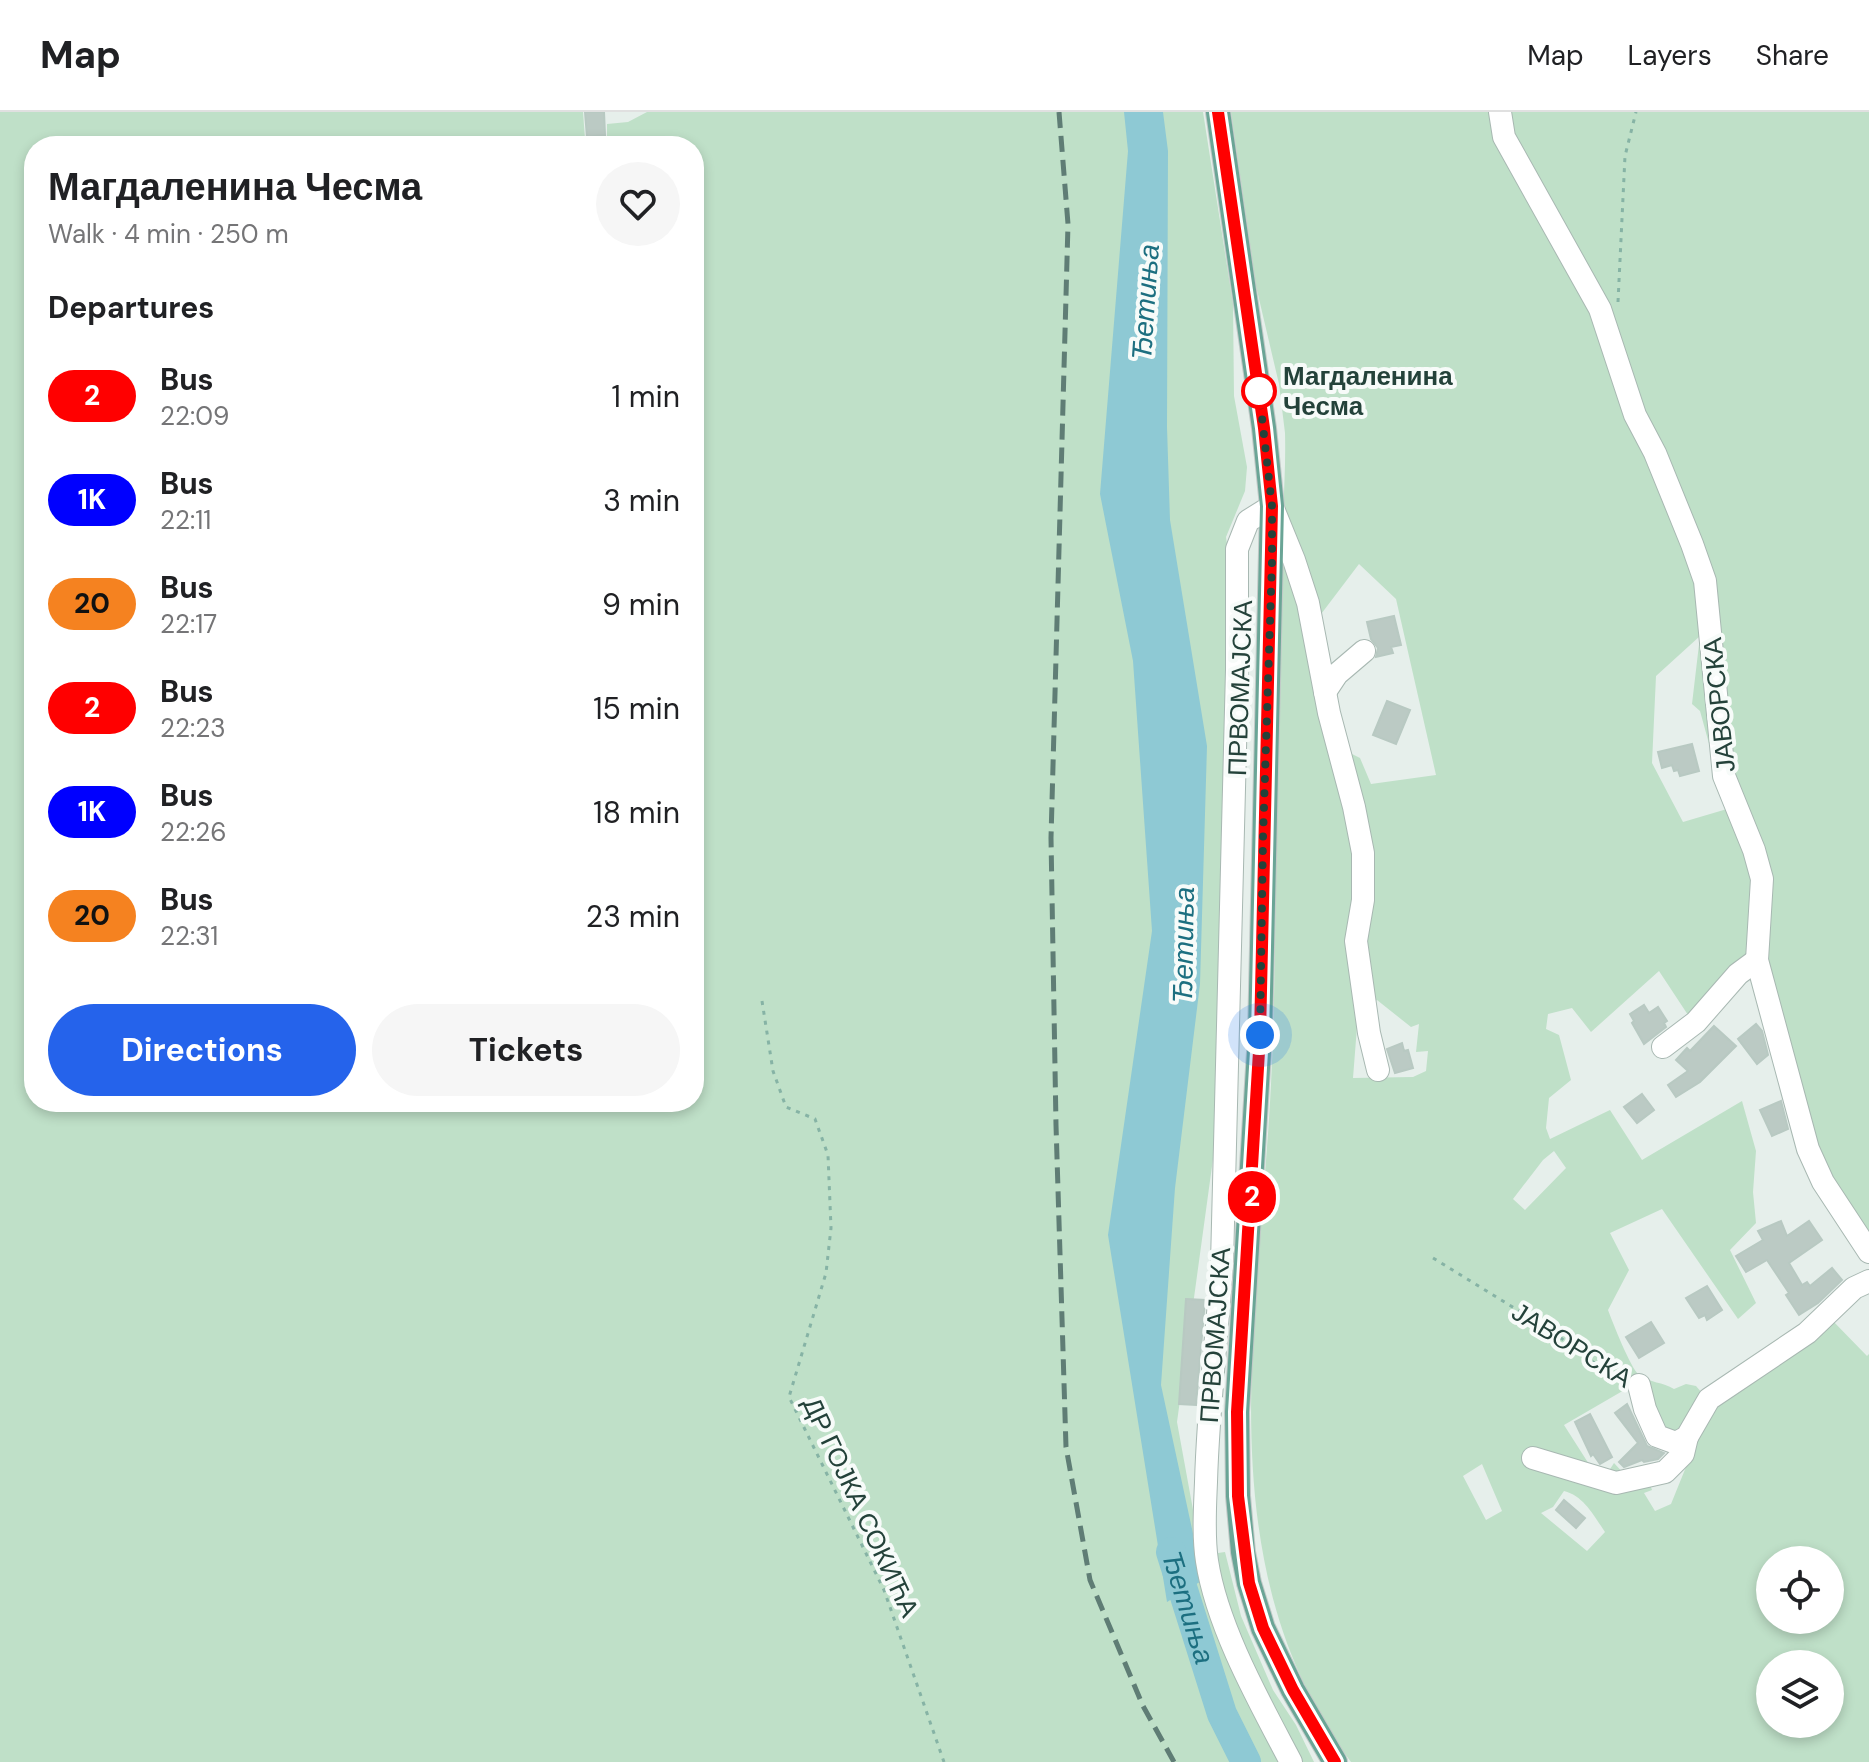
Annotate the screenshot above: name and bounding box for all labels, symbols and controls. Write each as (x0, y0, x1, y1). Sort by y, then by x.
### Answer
text: Map (40, 30, 121, 80)
text: Map (1527, 37, 1584, 74)
text: Layers (1628, 37, 1712, 74)
text: Share (1756, 37, 1829, 74)
text: Магдаленина Чесма (48, 162, 422, 212)
button: heart (596, 162, 680, 246)
text: Walk · 4 min · 250 m (48, 217, 289, 251)
water label: Ђетиња (1123, 243, 1168, 361)
text: Departures (48, 288, 214, 327)
place label: Магдаленина Чесма (1283, 359, 1453, 423)
text: Bus (160, 360, 214, 399)
marker: Магдаленина Чесма (1242, 374, 1276, 408)
text: 2 (84, 377, 100, 414)
text: 1 min (612, 377, 680, 416)
text: 22:09 (160, 399, 229, 433)
text: Bus (160, 464, 214, 503)
text: 1K (78, 481, 106, 518)
text: 3 min (603, 481, 680, 520)
text: 22:11 (160, 503, 211, 537)
text: Bus (160, 568, 214, 607)
text: 20 (74, 585, 110, 622)
text: 9 min (602, 585, 680, 624)
street label: ПРВОМАЈСКА (1220, 599, 1260, 777)
text: 22:17 (160, 607, 217, 641)
street label: ЈАВОРСКА (1695, 635, 1743, 774)
text: Bus (160, 672, 214, 711)
text: 2 (84, 689, 100, 726)
text: 15 min (593, 689, 680, 728)
text: 22:23 (160, 711, 226, 745)
text: Bus (160, 776, 214, 815)
text: 1K (78, 793, 106, 830)
text: 18 min (593, 793, 680, 832)
text: 22:26 (160, 815, 227, 849)
text: Bus (160, 880, 214, 919)
water label: Ђетиња (1164, 886, 1203, 1004)
text: 20 (74, 897, 110, 934)
text: 23 min (586, 897, 680, 936)
text: 22:31 (160, 919, 218, 953)
button: Directions (48, 1004, 356, 1096)
button: Tickets (372, 1004, 680, 1096)
your location (1240, 1015, 1280, 1055)
line badge: 2 (1226, 1171, 1278, 1223)
text: 2 (1244, 1178, 1260, 1215)
street label: ПРВОМАЈСКА (1192, 1245, 1238, 1424)
street label: ЈАВОРСКА (1506, 1295, 1639, 1396)
street label: ДР ГОЈКА СОКИЋА (795, 1392, 927, 1623)
water label: Ђетиња (1153, 1546, 1223, 1669)
map controls (1756, 1546, 1844, 1738)
button: locate (1756, 1546, 1844, 1634)
button: layers (1756, 1650, 1844, 1738)

